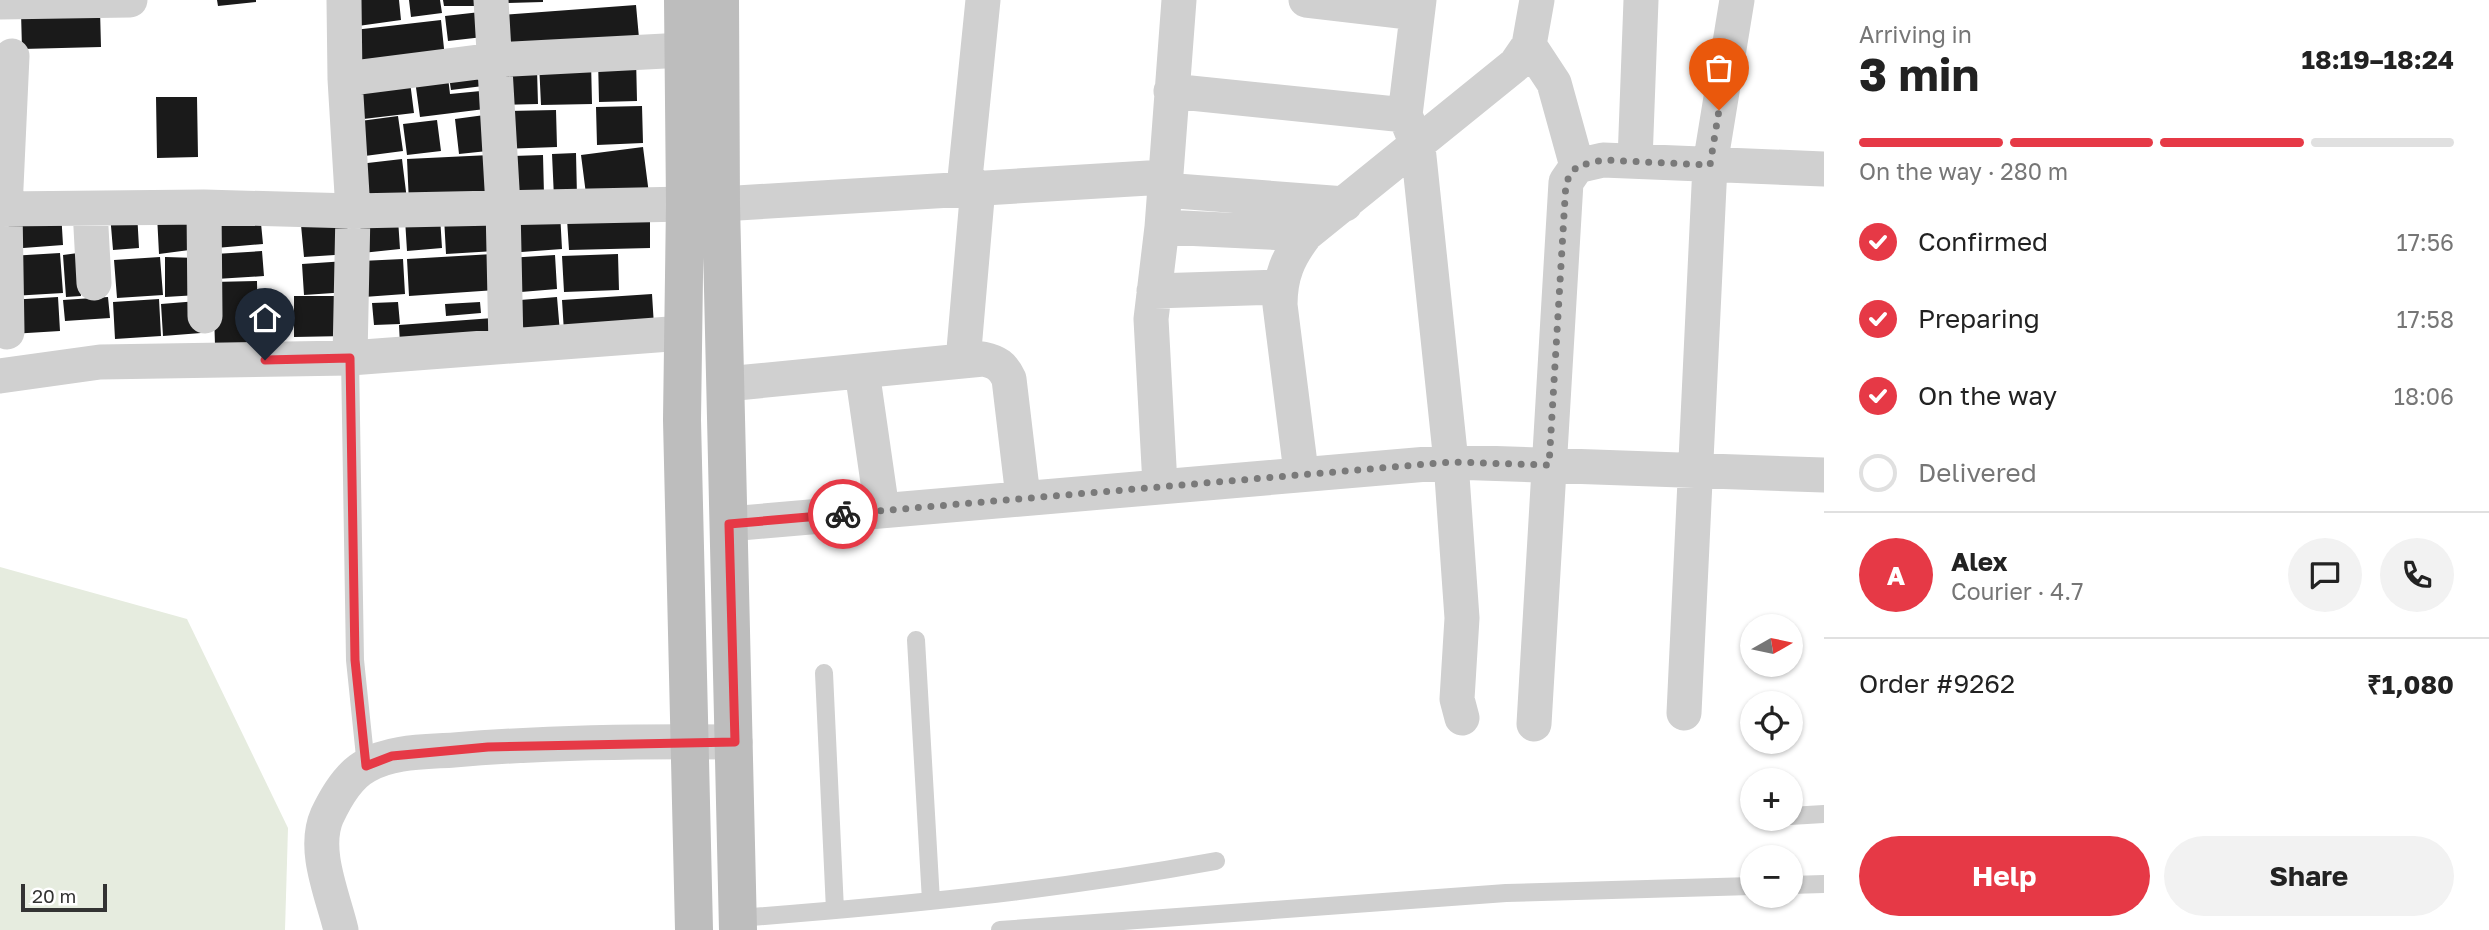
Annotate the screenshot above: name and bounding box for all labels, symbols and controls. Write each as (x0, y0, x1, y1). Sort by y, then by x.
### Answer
text: Arriving in (1859, 20, 1972, 48)
pin (1689, 38, 1749, 110)
text: 18:19–18:24 (2302, 44, 2454, 75)
text: 3 min (1859, 46, 1979, 101)
icon: bag (1700, 49, 1738, 87)
text: On the way · 280 m (1859, 157, 2068, 185)
icon: check (1859, 223, 1897, 261)
text: Confirmed (1918, 226, 2048, 257)
text: 17:56 (2397, 228, 2454, 256)
pin (235, 288, 295, 360)
icon: home (246, 299, 284, 337)
icon: check (1859, 300, 1897, 338)
text: Preparing (1918, 303, 2040, 334)
text: 17:58 (2396, 305, 2454, 333)
icon: check (1859, 377, 1897, 415)
text: On the way (1918, 380, 2057, 411)
text: 18:06 (2394, 382, 2454, 410)
text: Delivered (1918, 457, 2037, 488)
courier (808, 479, 878, 549)
icon: bike (824, 495, 862, 533)
button: chat (2288, 538, 2362, 612)
button: phone (2380, 538, 2454, 612)
text: Alex (1951, 546, 2008, 577)
text: A (1887, 560, 1905, 591)
text: Courier · 4.7 (1951, 577, 2083, 605)
north arrow (1740, 614, 1802, 677)
map controls (1740, 614, 1803, 908)
text: Order #9262 (1859, 668, 2015, 699)
text: ₹1,080 (2367, 669, 2454, 700)
button: locate (1740, 691, 1803, 754)
button: + (1740, 768, 1803, 831)
button: Help (1859, 836, 2150, 916)
button: Share (2164, 836, 2454, 916)
button: − (1740, 845, 1803, 908)
scale bar (21, 881, 107, 913)
text: 20 m (32, 884, 76, 907)

